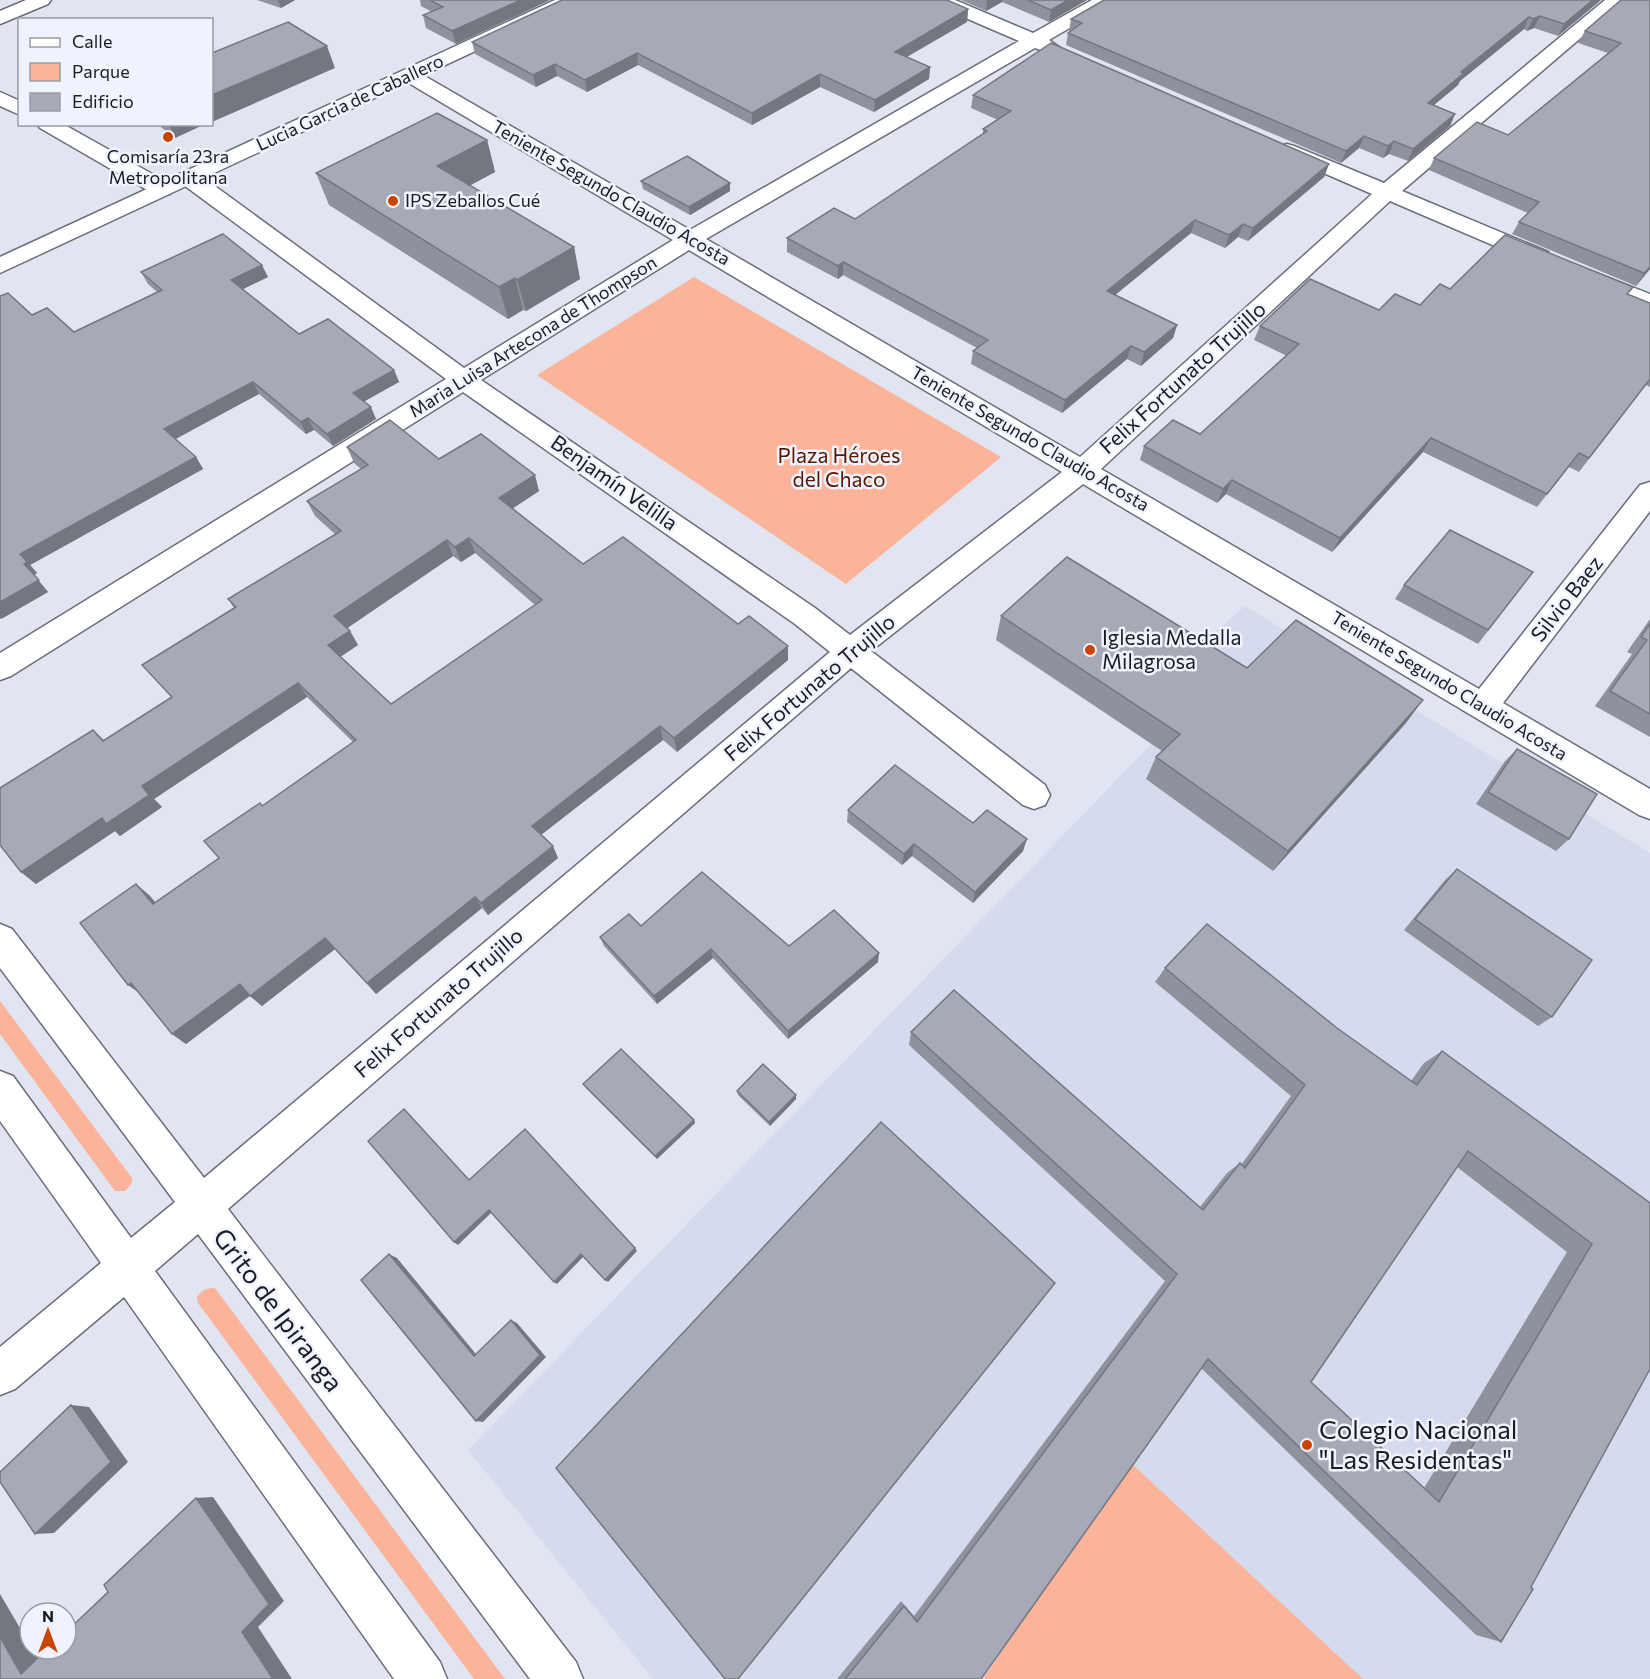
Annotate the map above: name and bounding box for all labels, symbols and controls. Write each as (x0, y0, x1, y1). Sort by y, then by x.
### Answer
legend (18, 18, 213, 126)
text: Calle (72, 30, 112, 52)
street label: Lucia Garcia de Caballero (252, 49, 447, 155)
text: Parque (72, 60, 130, 82)
text: Edificio (72, 90, 134, 112)
street label: Teniente Segundo Claudio Acosta (488, 115, 735, 270)
marker: Comisaría 23ra Metropolitana (161, 130, 175, 144)
place label: Comisaría 23ra Metropolitana (107, 145, 229, 188)
place label: IPS Zeballos Cué (405, 189, 540, 211)
marker: IPS Zeballos Cué (386, 194, 400, 208)
street label: Maria Luisa Artecona de Thompson (405, 251, 660, 422)
street label: Felix Fortunato Trujillo (1094, 296, 1270, 458)
street label: Teniente Segundo Claudio Acosta (907, 361, 1154, 516)
street label: Benjamín Velilla (547, 429, 683, 535)
park label: Plaza Héroes del Chaco (778, 442, 900, 491)
street label: Silvio Baez (1525, 550, 1607, 646)
street label: Teniente Segundo Claudio Acosta (1328, 606, 1571, 764)
street label: Felix Fortunato Trujillo (719, 608, 900, 766)
place label: Iglesia Medalla Milagrosa (1102, 624, 1242, 673)
marker: Iglesia Medalla Milagrosa (1083, 643, 1097, 657)
street label: Felix Fortunato Trujillo (349, 922, 527, 1082)
street label: Grito de Ipiranga (208, 1221, 351, 1397)
place label: Colegio Nacional "Las Residentas" (1319, 1413, 1517, 1474)
marker: Colegio Nacional "Las Residentas" (1300, 1438, 1314, 1452)
north arrow (18, 1601, 78, 1661)
text: N (42, 1606, 54, 1625)

